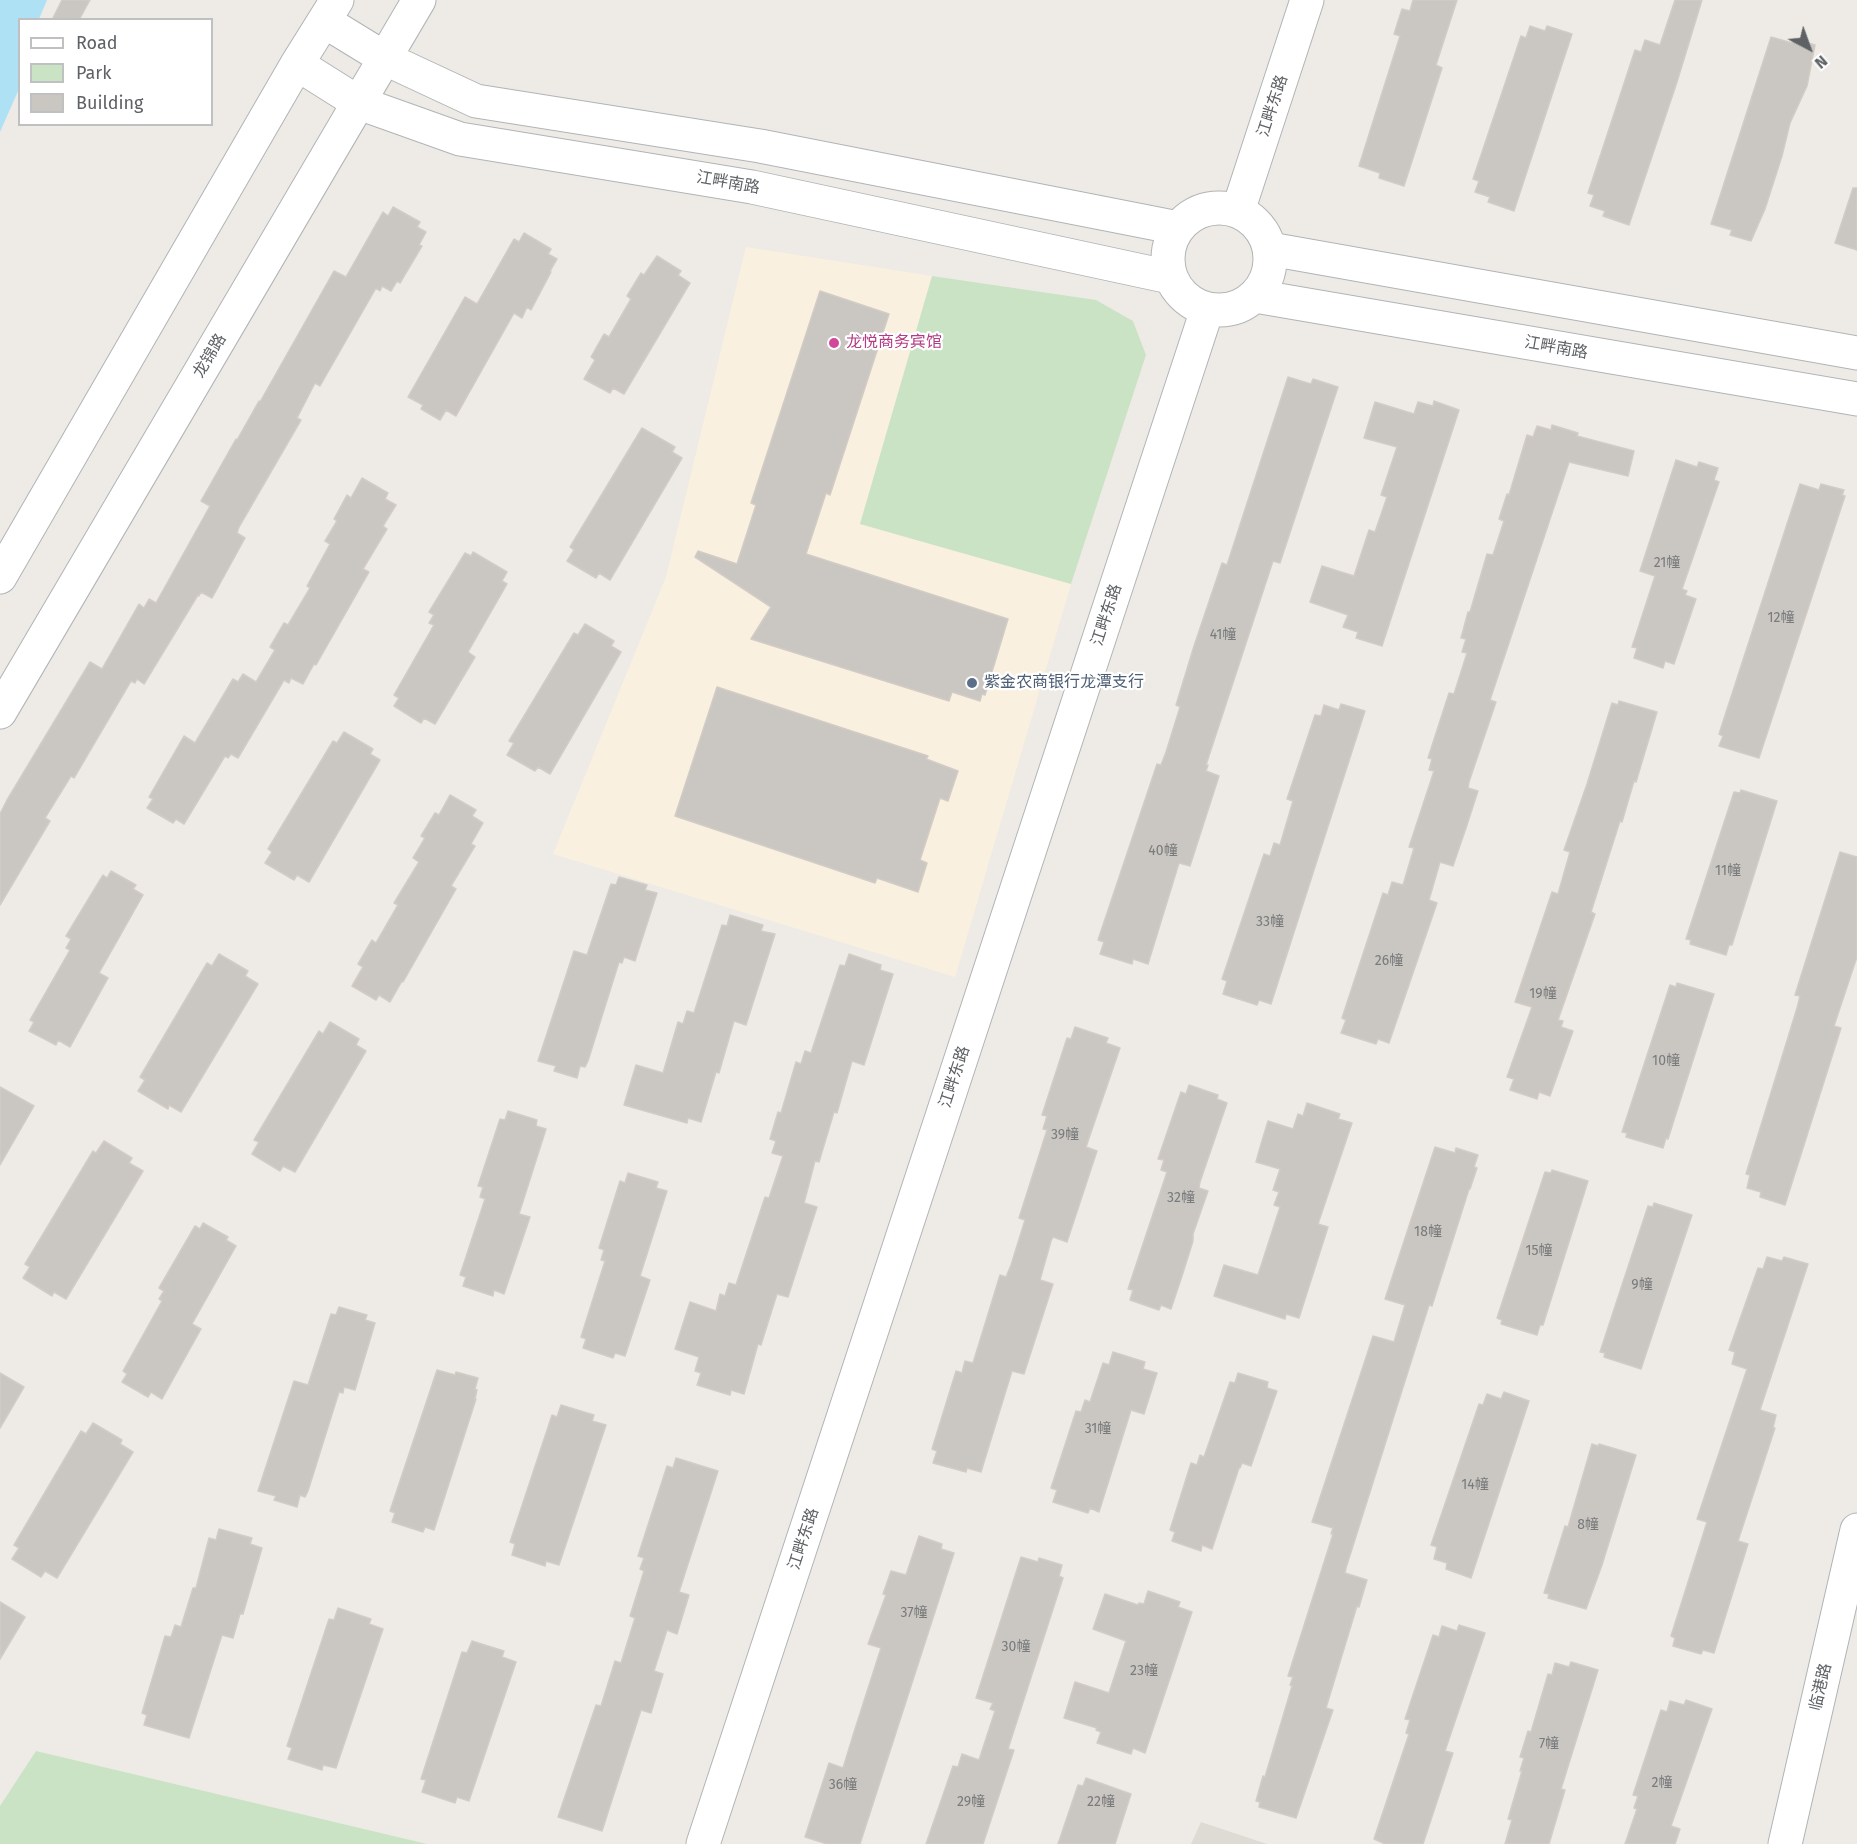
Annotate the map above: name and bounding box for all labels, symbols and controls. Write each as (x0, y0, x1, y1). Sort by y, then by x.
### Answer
legend (18, 18, 213, 126)
north arrow (1779, 18, 1839, 78)
text: Road (76, 32, 118, 54)
text: N (1811, 51, 1831, 73)
text: Park (76, 62, 111, 84)
street label: 江畔东路 (1254, 73, 1292, 139)
text: Building (76, 92, 143, 114)
street label: 江畔南路 (695, 168, 761, 198)
street label: 龙锦路 (189, 330, 231, 382)
place label: 龙悦商务宾馆 (846, 333, 942, 353)
street label: 江畔南路 (1523, 333, 1589, 363)
marker: 龙悦商务宾馆 (827, 336, 841, 350)
house number: 21幢 (1654, 555, 1680, 571)
street label: 江畔东路 (1088, 582, 1126, 648)
house number: 12幢 (1768, 610, 1794, 626)
house number: 41幢 (1210, 627, 1236, 643)
place label: 紫金农商银行龙潭支行 (984, 673, 1144, 693)
marker: 紫金农商银行龙潭支行 (965, 676, 979, 690)
house number: 40幢 (1148, 843, 1178, 859)
house number: 11幢 (1715, 863, 1741, 879)
house number: 33幢 (1256, 914, 1284, 930)
house number: 26幢 (1375, 953, 1403, 969)
house number: 19幢 (1529, 986, 1557, 1002)
street label: 江畔东路 (936, 1044, 974, 1110)
house number: 10幢 (1652, 1053, 1680, 1069)
house number: 39幢 (1051, 1127, 1079, 1143)
house number: 32幢 (1167, 1190, 1195, 1206)
house number: 18幢 (1414, 1224, 1442, 1240)
house number: 15幢 (1525, 1243, 1553, 1259)
house number: 9幢 (1631, 1277, 1653, 1293)
house number: 31幢 (1085, 1421, 1111, 1437)
house number: 14幢 (1461, 1477, 1489, 1493)
street label: 江畔东路 (785, 1506, 823, 1572)
house number: 8幢 (1577, 1517, 1599, 1533)
house number: 37幢 (900, 1605, 928, 1621)
house number: 30幢 (1002, 1639, 1030, 1655)
street label: 临港路 (1806, 1661, 1836, 1713)
house number: 23幢 (1130, 1663, 1158, 1679)
house number: 7幢 (1539, 1736, 1559, 1752)
house number: 2幢 (1652, 1775, 1672, 1791)
house number: 36幢 (829, 1777, 857, 1793)
house number: 29幢 (957, 1794, 985, 1810)
house number: 22幢 (1087, 1794, 1115, 1810)

